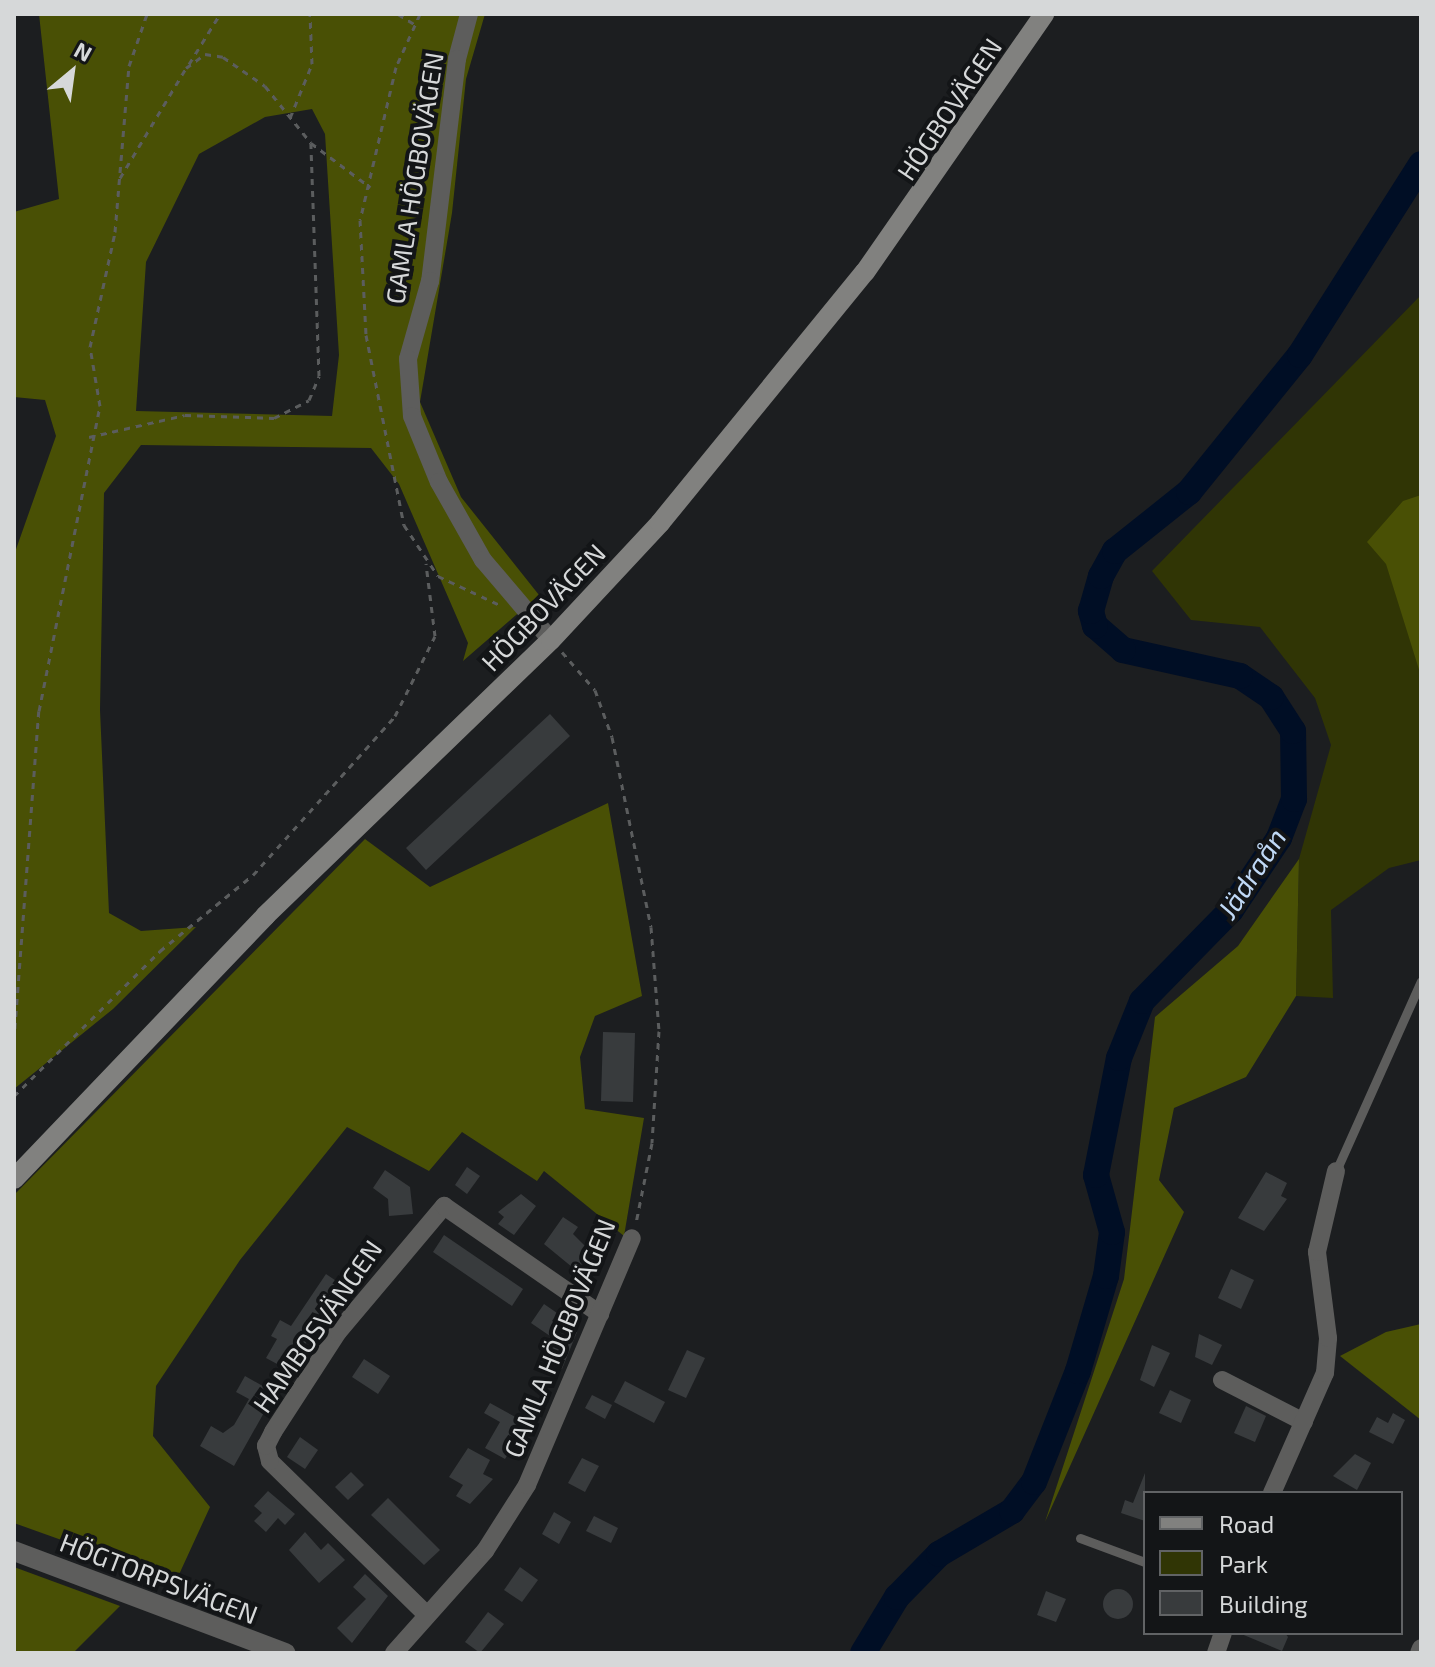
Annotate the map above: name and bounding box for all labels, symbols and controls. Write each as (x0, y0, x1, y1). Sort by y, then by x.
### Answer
north arrow (32, 32, 112, 112)
street label: HÖGBOVÄGEN (890, 32, 1008, 186)
text: N (70, 36, 97, 66)
street label: GAMLA HÖGBOVÄGEN (379, 49, 449, 307)
street label: HÖGBOVÄGEN (475, 537, 611, 677)
water label: Jädraån (1209, 822, 1293, 924)
street label: GAMLA HÖGBOVÄGEN (497, 1214, 621, 1462)
street label: HAMBOSVÄNGEN (246, 1234, 388, 1418)
legend (1143, 1491, 1403, 1635)
text: Road (1219, 1509, 1274, 1538)
street label: HÖGTORPSVÄGEN (56, 1526, 262, 1630)
text: Park (1219, 1549, 1268, 1578)
text: Building (1219, 1589, 1308, 1618)

